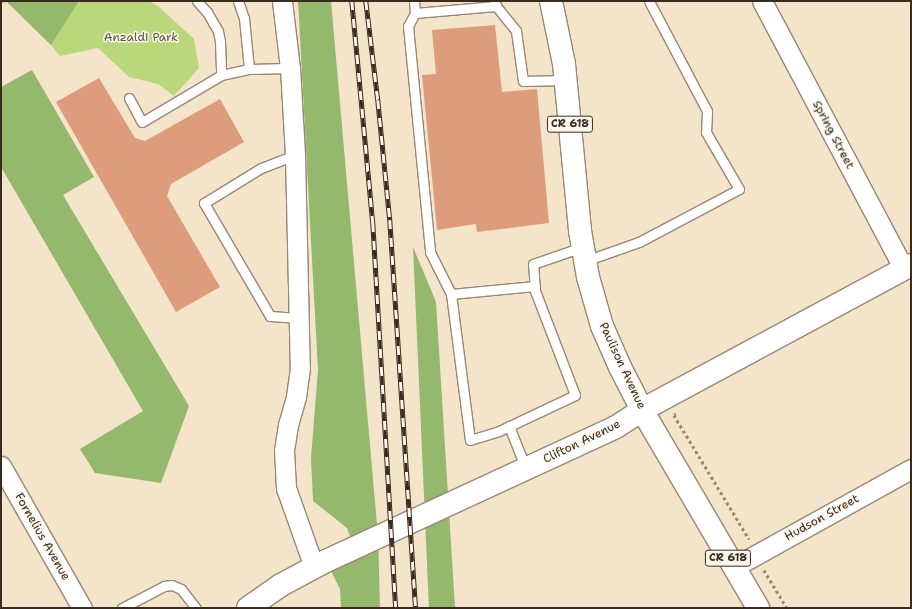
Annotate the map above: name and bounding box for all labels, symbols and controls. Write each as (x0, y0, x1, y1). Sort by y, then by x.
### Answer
park label: Anzaldi Park (104, 31, 178, 45)
street label: Spring Street (809, 98, 857, 172)
road number: CR 618 (546, 115, 594, 133)
street label: Paulison Avenue (596, 320, 648, 412)
street label: Clifton Avenue (541, 417, 623, 467)
street label: Fornelius Avenue (11, 491, 73, 583)
street label: Hudson Street (782, 492, 862, 544)
road number: CR 618 (704, 549, 752, 567)

